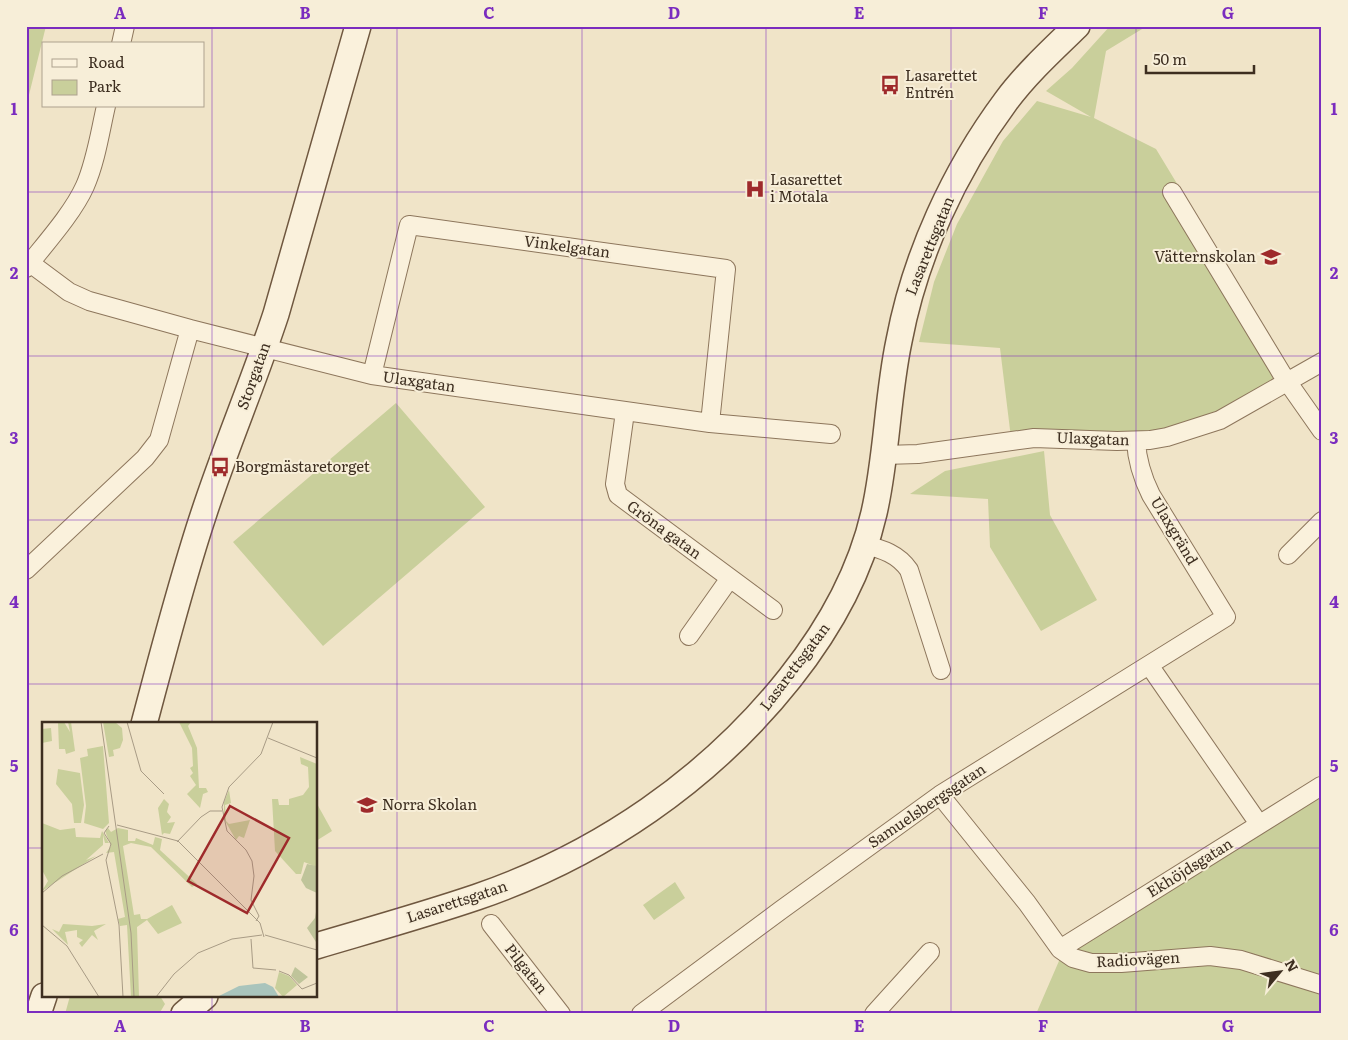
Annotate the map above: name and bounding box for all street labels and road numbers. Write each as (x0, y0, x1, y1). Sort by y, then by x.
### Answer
street label: Lasarettsgatan (898, 192, 959, 298)
street label: Vinkelgatan (523, 228, 612, 263)
street label: Storgatan (230, 339, 275, 412)
street label: Ulaxgatan (381, 364, 457, 397)
street label: Ulaxgatan (1056, 425, 1130, 450)
street label: Ulaxgränd (1146, 492, 1205, 569)
street label: Gröna gatan (623, 494, 707, 564)
street label: Lasarettsgatan (753, 617, 835, 715)
street label: Samuelsbergsgatan (863, 757, 990, 853)
street label: Ekhöjdsgatan (1142, 831, 1237, 902)
street label: Lasarettsgatan (403, 873, 510, 928)
street label: Pilgatan (500, 938, 554, 998)
street label: Radiovägen (1095, 945, 1180, 972)

